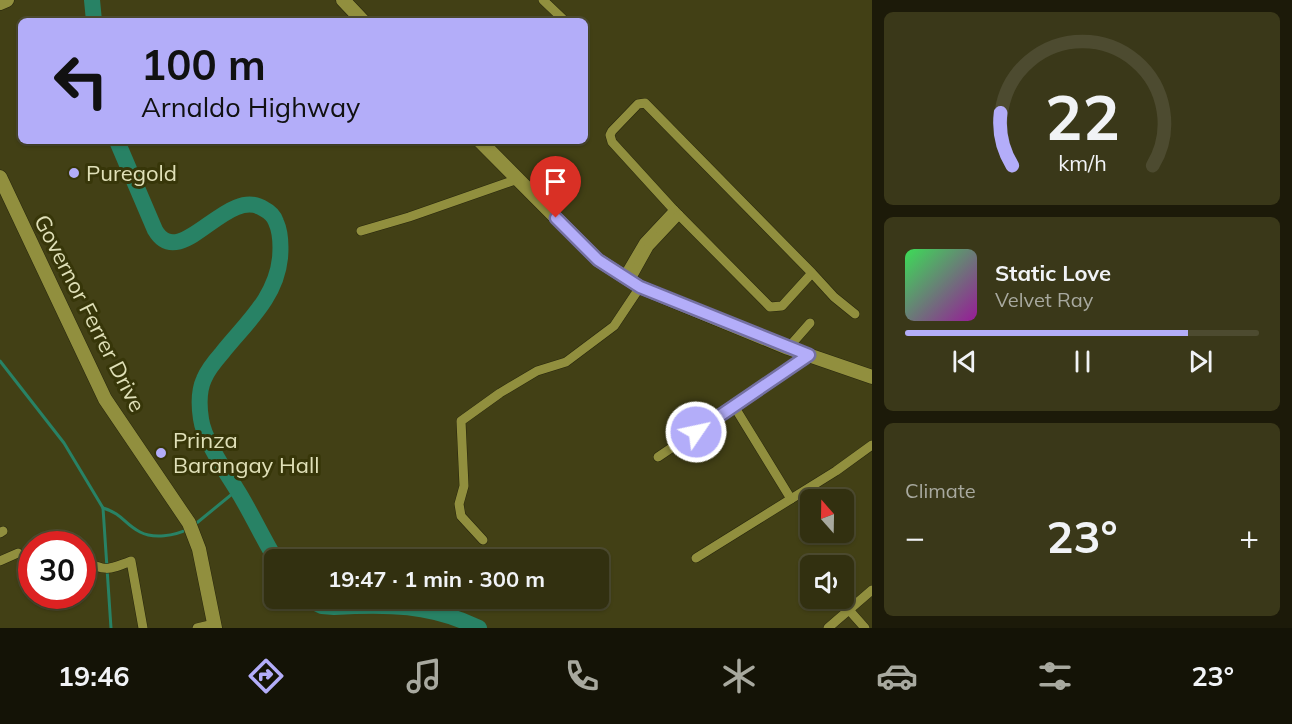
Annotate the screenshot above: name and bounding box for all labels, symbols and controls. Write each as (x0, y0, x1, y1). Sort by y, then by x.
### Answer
text: 100 m (141, 38, 266, 91)
icon: left (42, 42, 120, 120)
text: 22 (1045, 77, 1119, 156)
text: Arnaldo Highway (141, 90, 360, 124)
text: km/h (1058, 149, 1106, 176)
pin (530, 156, 581, 218)
place label: Puregold (86, 159, 177, 187)
icon: arrive (539, 165, 572, 198)
marker: Puregold (67, 166, 81, 180)
street label: Governor Ferrer Drive (28, 210, 152, 416)
text: Static Love (995, 259, 1111, 287)
text: Velvet Ray (995, 287, 1093, 312)
icon: previous (948, 345, 981, 378)
icon: pause (1066, 345, 1099, 378)
icon: next (1184, 345, 1217, 378)
position arrow (664, 400, 728, 464)
place label: Prinza Barangay Hall (173, 426, 319, 479)
marker: Prinza Barangay Hall (154, 446, 168, 460)
text: Climate (905, 478, 976, 503)
north arrow (800, 489, 854, 543)
map controls (800, 489, 854, 609)
text: 23° (1046, 508, 1118, 564)
text: − (905, 516, 925, 557)
text: + (1239, 516, 1259, 557)
speed limit sign: 30 (18, 531, 96, 609)
button: sound (800, 555, 854, 609)
text: 19:47 · 1 min · 300 m (328, 565, 545, 593)
icon: directions (245, 655, 287, 697)
icon: music (403, 655, 445, 697)
icon: phone (561, 655, 603, 697)
icon: climate (718, 655, 760, 697)
icon: car (876, 655, 918, 697)
icon: filters (1034, 655, 1076, 697)
text: 19:46 (58, 659, 129, 693)
text: 23° (1191, 659, 1234, 693)

